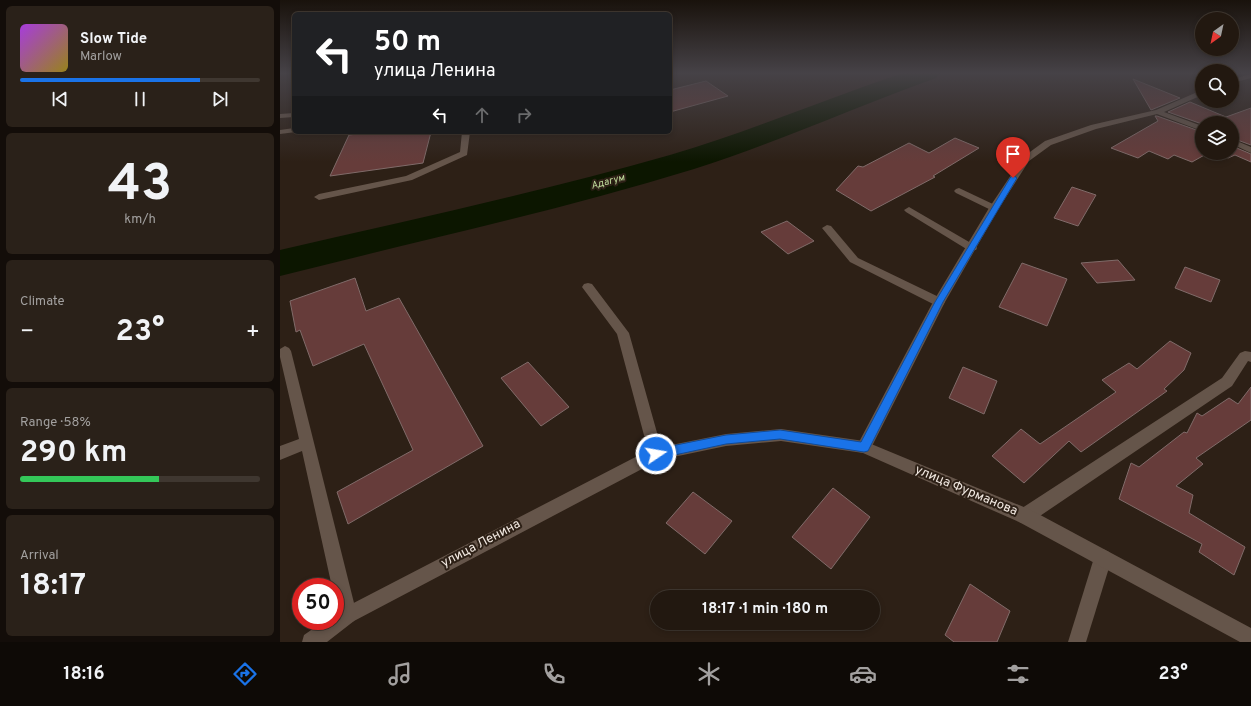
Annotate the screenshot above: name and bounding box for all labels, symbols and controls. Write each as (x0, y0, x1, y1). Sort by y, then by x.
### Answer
north arrow (1195, 12, 1239, 56)
map controls (1195, 12, 1239, 160)
text: 50 m (374, 25, 441, 61)
icon: left (308, 28, 360, 80)
text: Slow Tide (80, 30, 147, 49)
text: Marlow (80, 49, 122, 65)
text: улица Ленина (374, 60, 495, 83)
button: search (1195, 64, 1239, 108)
icon: previous (49, 88, 71, 110)
icon: pause (129, 88, 151, 110)
icon: next (209, 88, 231, 110)
icon: left (429, 104, 451, 126)
icon: ahead (471, 104, 493, 126)
icon: right (513, 104, 535, 126)
button: layers (1195, 116, 1239, 160)
pin (996, 137, 1030, 178)
icon: arrive (1002, 143, 1024, 165)
text: 43 (108, 153, 172, 219)
water label: Адагум (590, 171, 627, 193)
text: km/h (124, 212, 156, 228)
text: Climate (20, 294, 65, 310)
text: 23° (116, 314, 164, 351)
text: − (20, 319, 34, 346)
text: + (246, 319, 260, 346)
text: Range · 58% (20, 415, 91, 431)
position arrow (635, 433, 677, 475)
text: 290 km (20, 435, 127, 472)
street label: улица Фурманова (912, 462, 1020, 520)
street label: улица Ленина (439, 516, 523, 572)
text: Arrival (20, 548, 59, 564)
text: 18:17 (20, 568, 86, 605)
speed limit sign: 50 (292, 578, 344, 630)
text: 18:17 · 1 min · 180 m (702, 600, 828, 619)
icon: directions (231, 660, 259, 688)
icon: music (386, 660, 414, 688)
icon: phone (540, 660, 568, 688)
icon: climate (695, 660, 723, 688)
icon: car (849, 660, 877, 688)
icon: filters (1004, 660, 1032, 688)
text: 18:16 (63, 663, 104, 686)
text: 23° (1158, 663, 1188, 686)

